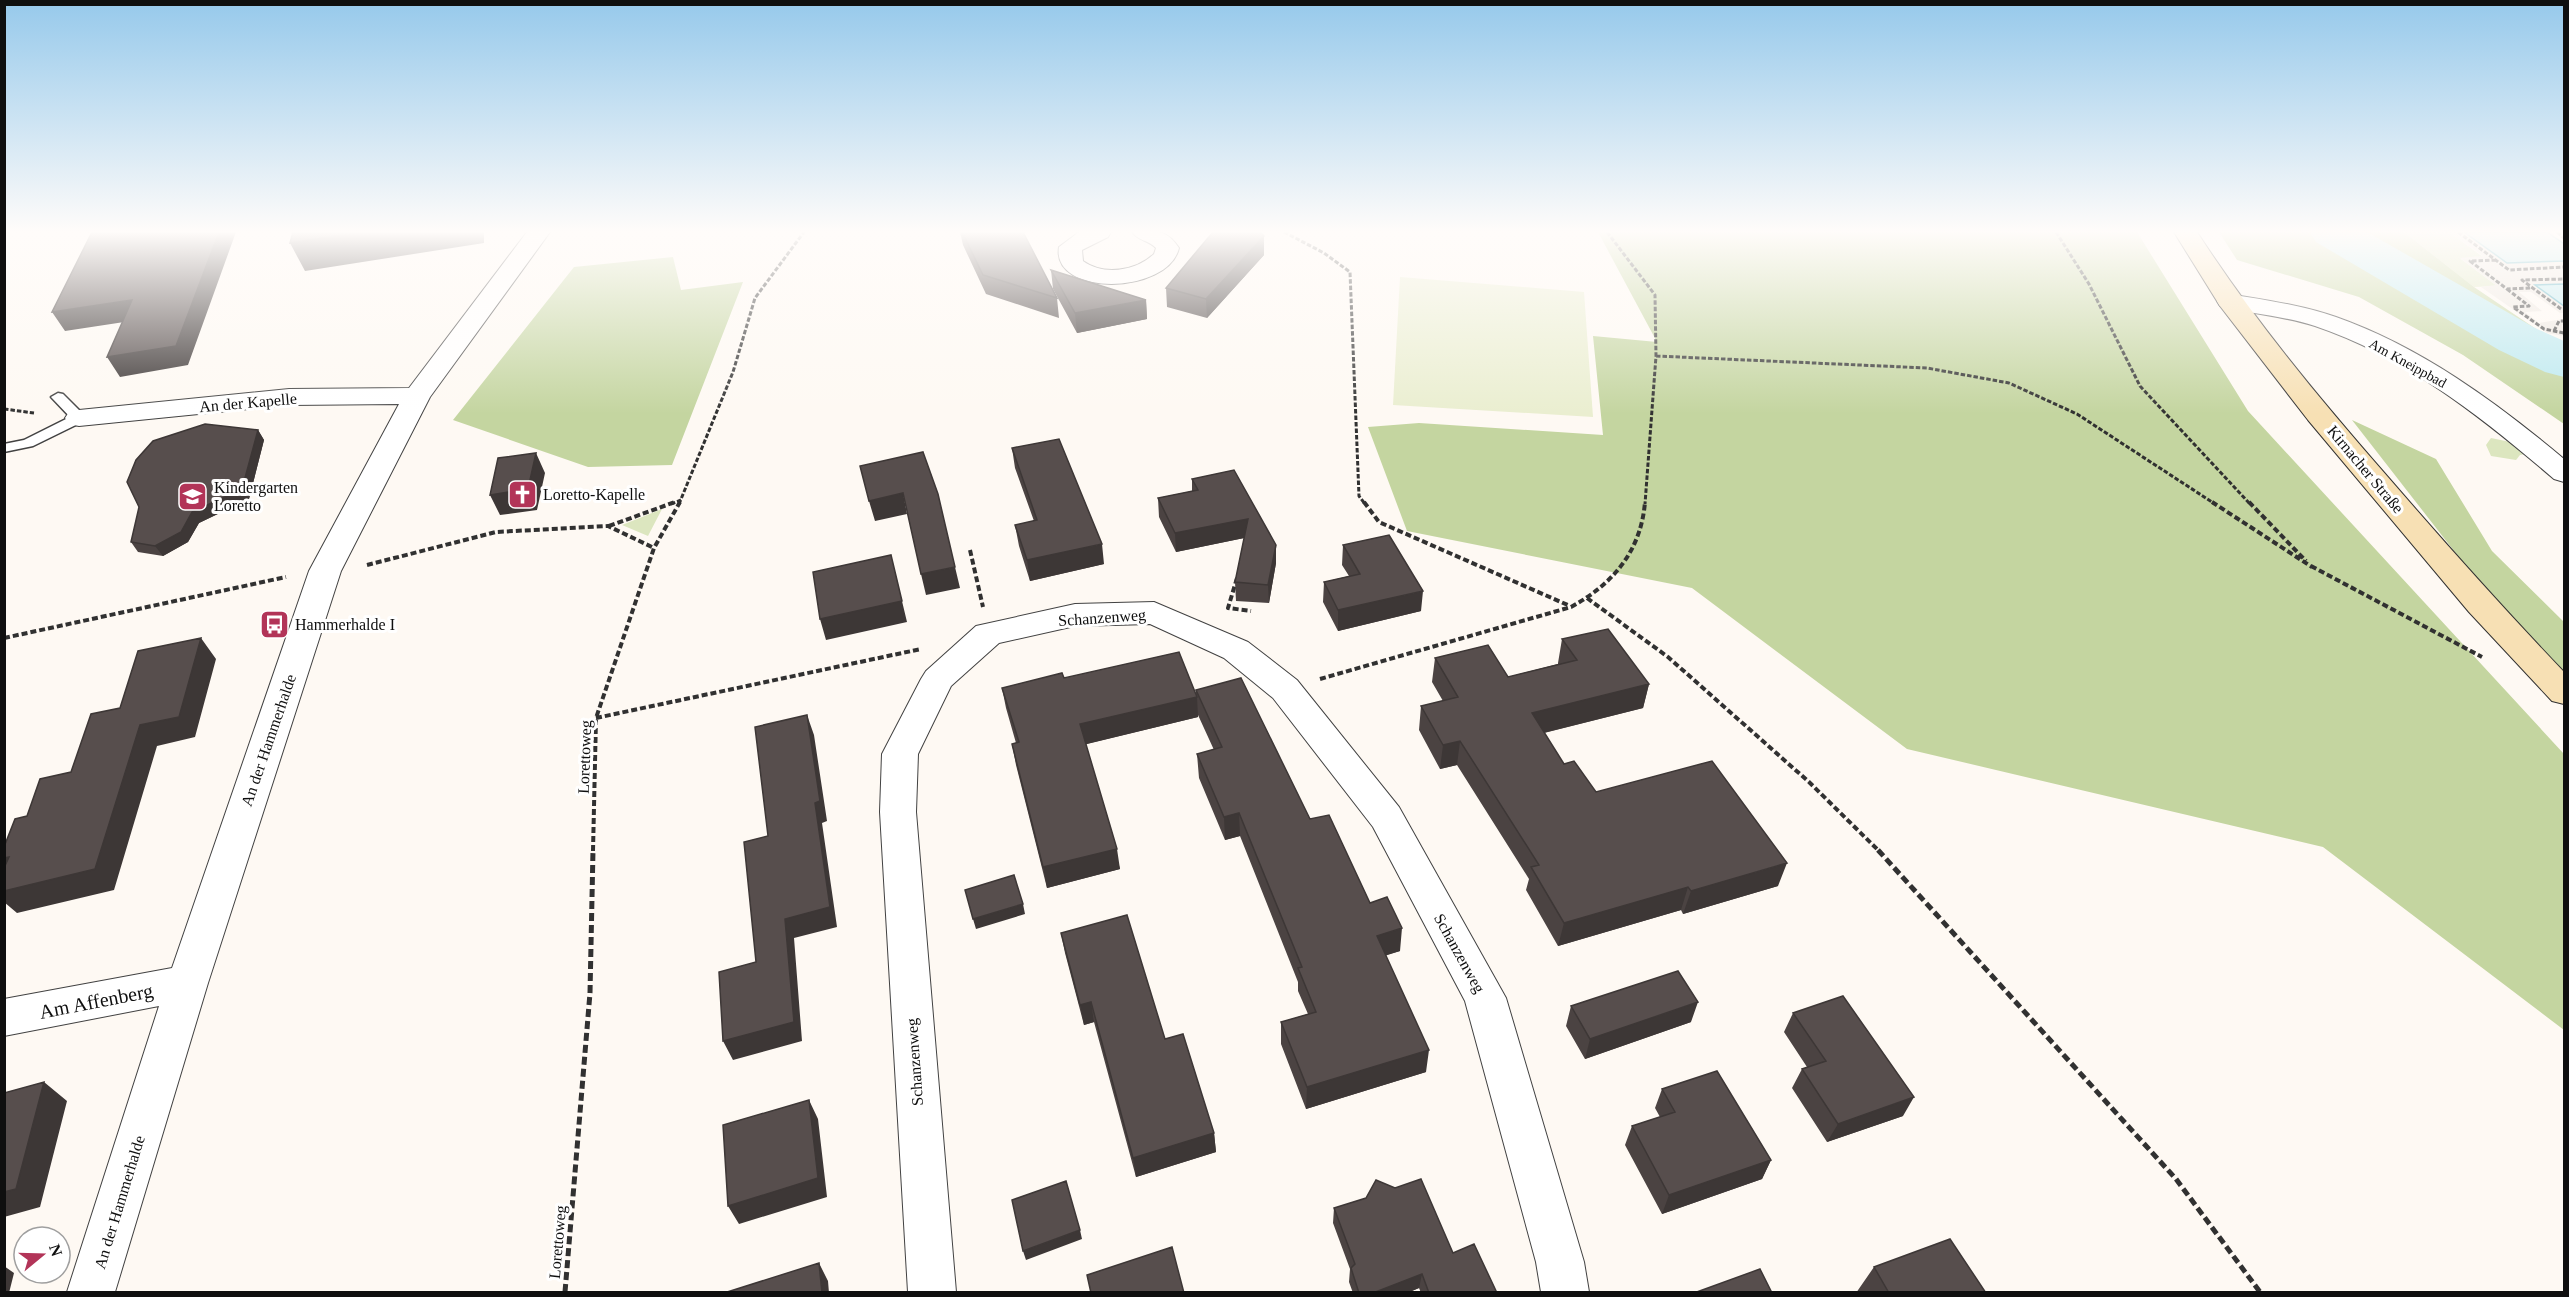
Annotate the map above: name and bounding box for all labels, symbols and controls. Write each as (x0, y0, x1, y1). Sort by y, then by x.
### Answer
street label: Am Kneippbad (2367, 336, 2449, 391)
street label: An der Kapelle (199, 390, 298, 416)
street label: Kirnacher Straße (2324, 422, 2407, 516)
church icon: Loretto-Kapelle (506, 478, 538, 510)
place label: Kindergarten Loretto (214, 479, 298, 514)
school or university icon: Kindergarten Loretto (177, 480, 209, 512)
place label: Loretto-Kapelle (543, 486, 645, 504)
street label: Schanzenweg (1058, 606, 1147, 630)
bus stop icon: Hammerhalde I (258, 608, 290, 640)
place label: Hammerhalde I (295, 616, 395, 633)
street label: An der Hammerhalde (238, 672, 299, 808)
street label: Lorettoweg (575, 720, 595, 794)
street label: Schanzenweg (1430, 911, 1488, 996)
street label: Am Affenberg (37, 979, 155, 1024)
street label: Schanzenweg (903, 1017, 927, 1106)
street label: An der Hammerhalde (91, 1133, 148, 1271)
street label: Lorettoweg (546, 1205, 570, 1280)
north arrow (12, 1225, 72, 1285)
text: N (46, 1242, 66, 1259)

